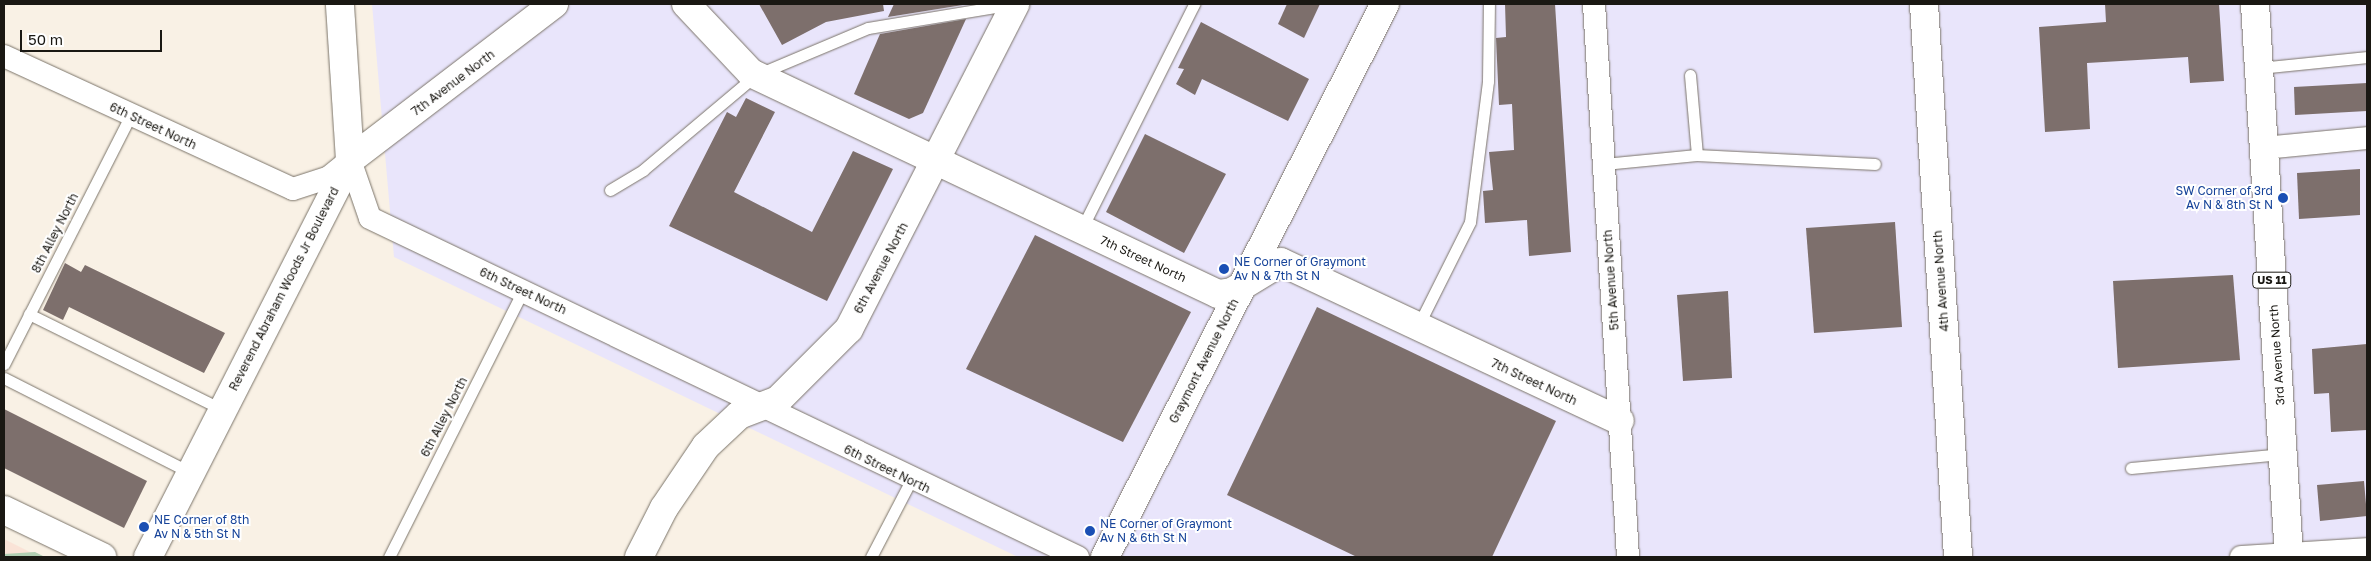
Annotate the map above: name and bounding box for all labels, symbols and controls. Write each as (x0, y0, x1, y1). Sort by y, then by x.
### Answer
scale bar (22, 20, 165, 52)
text: 50 m (28, 30, 63, 48)
street label: 7th Avenue North (409, 47, 497, 119)
street label: 6th Street North (107, 100, 199, 152)
place label: SW Corner of 3rd Av N & 8th St N (2175, 184, 2273, 212)
street label: Reverend Abraham Woods Jr Boulevard (226, 185, 342, 393)
street label: 8th Alley North (29, 191, 81, 275)
marker: SW Corner of 3rd Av N & 8th St N (2277, 192, 2289, 204)
street label: 6th Avenue North (851, 220, 911, 316)
street label: 5th Avenue North (1600, 229, 1622, 331)
street label: 4th Avenue North (1930, 230, 1952, 332)
street label: 7th Street North (1098, 233, 1188, 285)
place label: NE Corner of Graymont Av N & 7th St N (1234, 255, 1366, 283)
marker: NE Corner of Graymont Av N & 7th St N (1218, 263, 1230, 275)
street label: 6th Street North (477, 265, 569, 317)
road number: US 11 (2252, 272, 2292, 288)
street label: Graymont Avenue North (1166, 296, 1242, 426)
street label: 3rd Avenue North (2266, 304, 2288, 406)
street label: 7th Street North (1489, 356, 1579, 408)
street label: 6th Alley North (418, 375, 470, 459)
street label: 6th Street North (841, 442, 933, 496)
place label: NE Corner of 8th Av N & 5th St N (154, 513, 249, 541)
place label: NE Corner of Graymont Av N & 6th St N (1100, 517, 1232, 545)
marker: NE Corner of 8th Av N & 5th St N (138, 521, 150, 533)
marker: NE Corner of Graymont Av N & 6th St N (1084, 525, 1096, 537)

